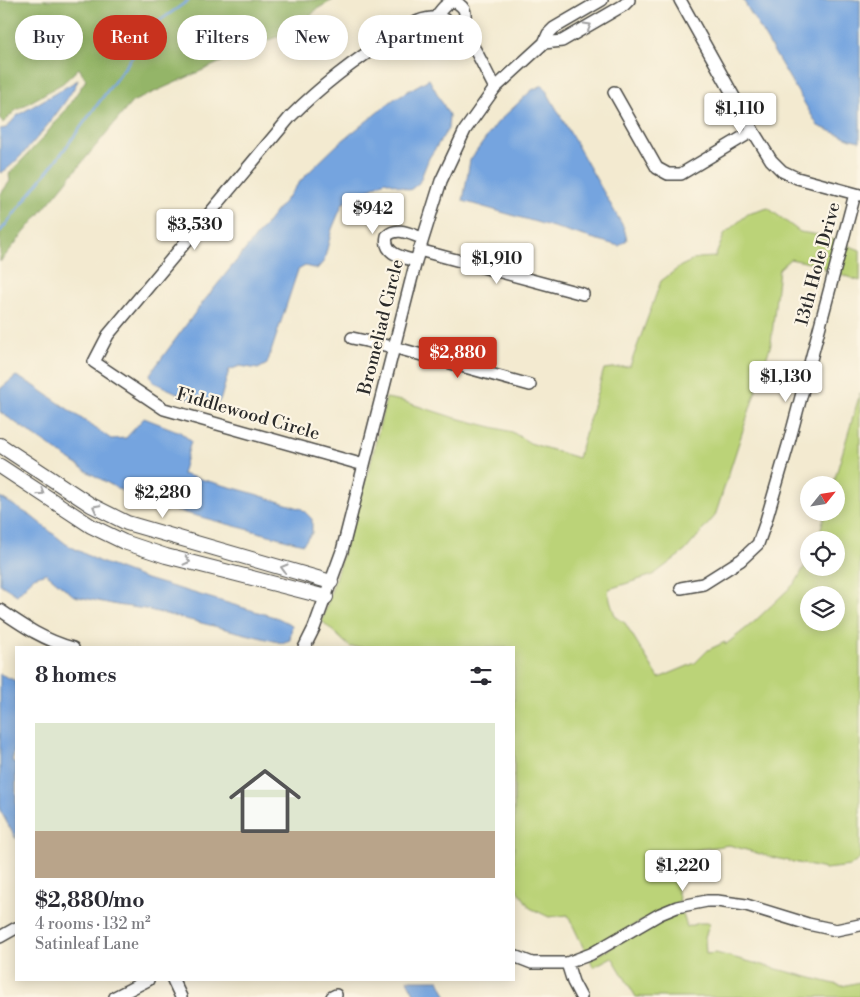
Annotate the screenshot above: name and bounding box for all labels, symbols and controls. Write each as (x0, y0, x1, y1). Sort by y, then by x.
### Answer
chip: Buy (15, 15, 83, 60)
chip: Rent (93, 15, 167, 60)
chip: Filters (177, 15, 267, 60)
chip: New (277, 15, 348, 60)
chip: Apartment (358, 15, 482, 60)
one-way arrow (583, 22, 592, 32)
pin: $1,110 (699, 92, 781, 135)
text: $1,110 (715, 99, 765, 119)
pin: $942 (343, 192, 403, 235)
text: $942 (353, 199, 393, 219)
street label: 13th Hole Drive (790, 200, 846, 328)
pin: $3,530 (154, 208, 236, 251)
text: $3,530 (167, 215, 223, 235)
pin: $1,910 (456, 242, 538, 285)
text: $1,910 (472, 249, 522, 269)
street label: Bromeliad Circle (353, 257, 409, 398)
pin: $2,880 (417, 336, 499, 379)
text: $2,880 (430, 343, 486, 363)
pin: $1,130 (745, 360, 827, 403)
text: $1,130 (760, 367, 812, 387)
street label: Fiddlewood Circle (174, 383, 322, 445)
pin: $2,280 (122, 476, 204, 519)
north arrow (800, 476, 845, 521)
map controls (800, 476, 845, 631)
text: $2,280 (135, 483, 191, 503)
one-way arrow (36, 486, 45, 496)
one-way arrow (93, 504, 102, 514)
button: locate (800, 531, 845, 576)
one-way arrow (182, 555, 191, 566)
one-way arrow (280, 564, 288, 574)
button: layers (800, 586, 845, 631)
icon: filters (467, 662, 495, 690)
text: 8 homes (35, 663, 117, 689)
icon: home (220, 756, 310, 846)
pin: $1,220 (642, 850, 724, 892)
text: $1,220 (656, 856, 710, 876)
text: $2,880/mo (35, 888, 145, 914)
text: 4 rooms · 132 m² (35, 914, 151, 934)
text: Satinleaf Lane (35, 934, 139, 954)

